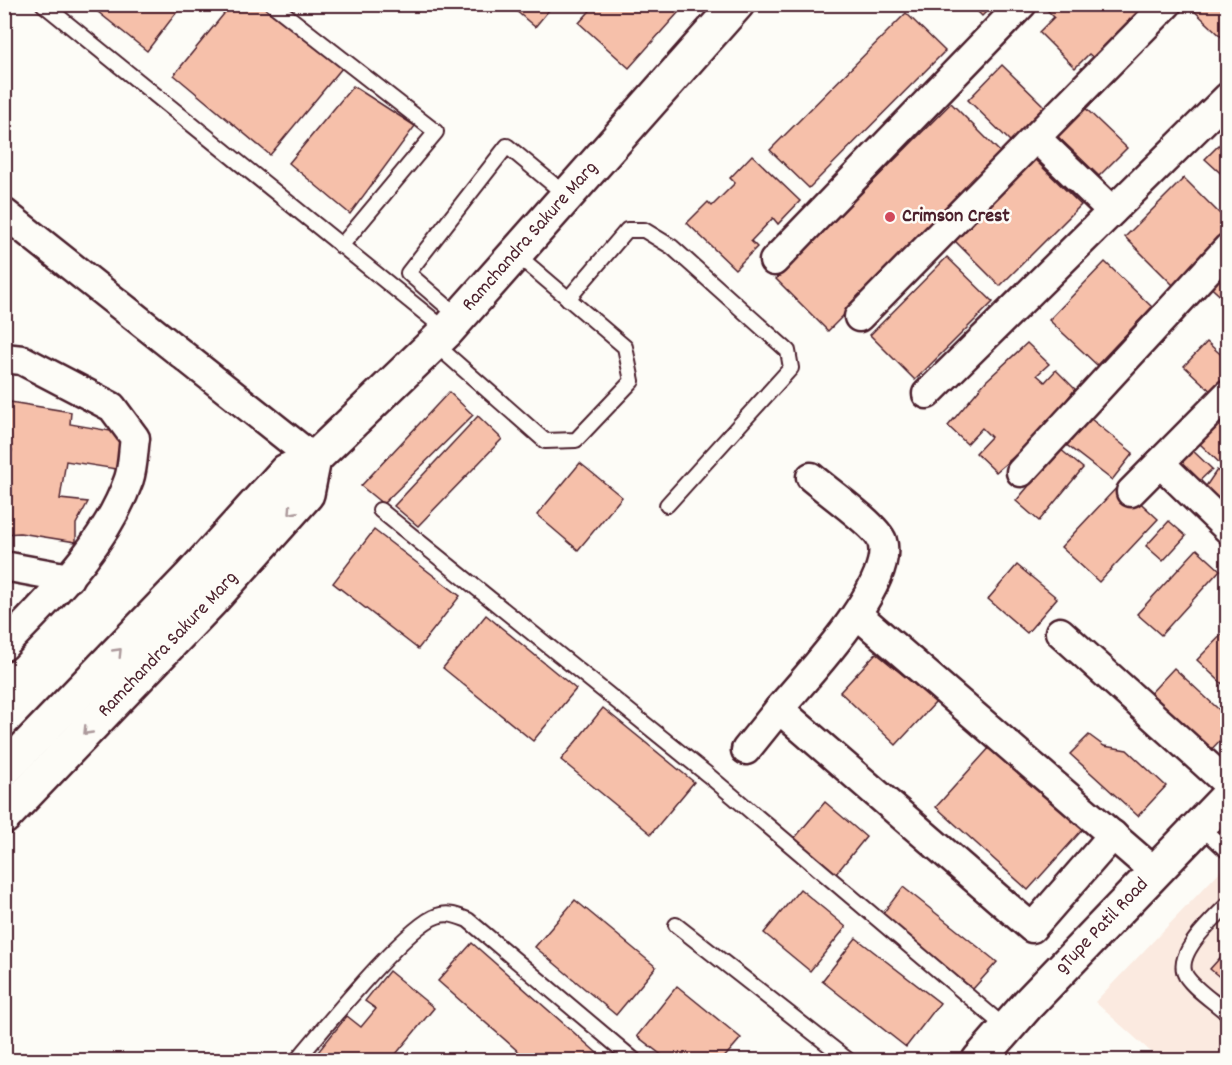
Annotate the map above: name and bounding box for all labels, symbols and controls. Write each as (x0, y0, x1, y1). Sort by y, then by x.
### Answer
street label: Ramchandra Sakure Marg (456, 155, 605, 318)
place label: Crimson Crest (902, 203, 1010, 231)
marker: Crimson Crest (883, 210, 897, 224)
one-way arrow (288, 504, 299, 515)
street label: Ramchandra Sakure Marg (92, 566, 245, 724)
one-way arrow (110, 648, 121, 659)
one-way arrow (84, 723, 95, 734)
street label: gTupe Patil Road (1049, 872, 1156, 981)

